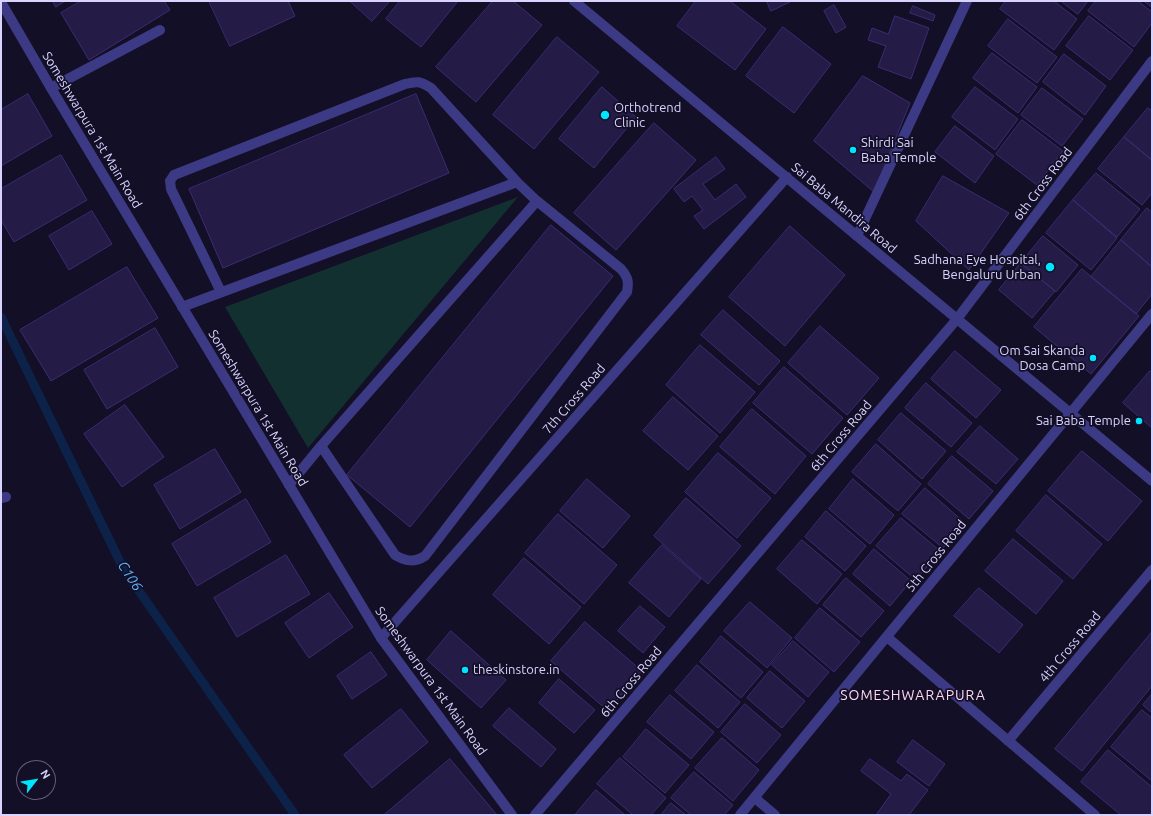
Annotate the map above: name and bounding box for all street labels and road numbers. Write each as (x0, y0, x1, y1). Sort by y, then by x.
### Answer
street label: Someshwarpura 1st Main Road (39, 49, 145, 211)
street label: 6th Cross Road (1010, 144, 1076, 224)
street label: Sai Baba Mandira Road (788, 159, 900, 257)
street label: Someshwarpura 1st Main Road (205, 327, 311, 489)
street label: 7th Cross Road (539, 361, 609, 437)
street label: 6th Cross Road (807, 397, 875, 475)
street label: 5th Cross Road (902, 517, 970, 595)
street label: Someshwarpura 1st Main Road (372, 604, 490, 758)
street label: 4th Cross Road (1036, 608, 1104, 686)
street label: 6th Cross Road (597, 643, 665, 721)

